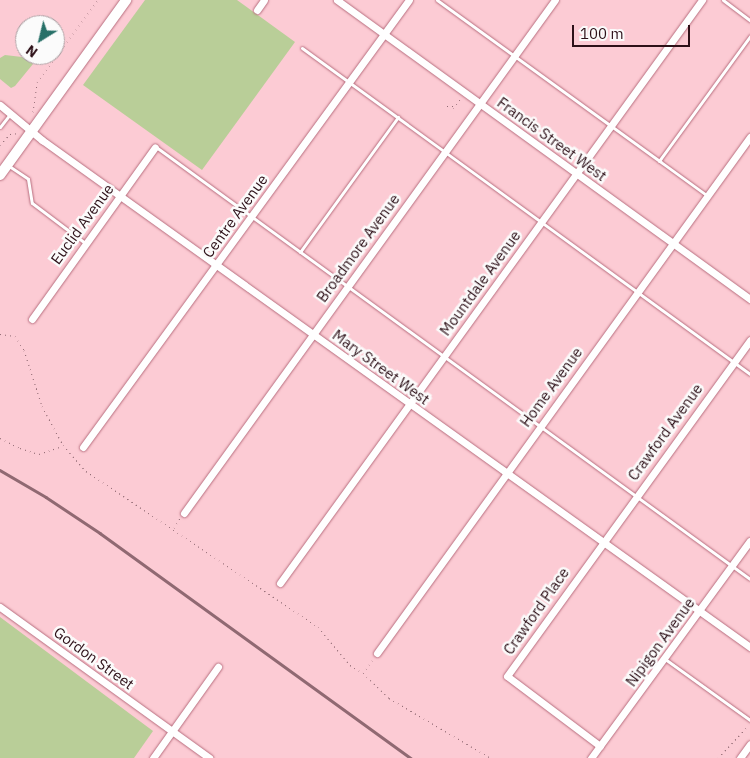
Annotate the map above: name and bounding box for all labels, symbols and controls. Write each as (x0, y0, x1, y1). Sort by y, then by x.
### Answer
north arrow (15, 15, 65, 65)
scale bar (575, 15, 692, 47)
text: 100 m (580, 24, 624, 43)
text: N (22, 41, 41, 62)
street label: Francis Street West (494, 93, 610, 185)
street label: Centre Avenue (199, 171, 271, 261)
street label: Euclid Avenue (47, 180, 117, 268)
street label: Broadmore Avenue (313, 190, 403, 306)
street label: Mountdale Avenue (436, 227, 524, 339)
street label: Mary Street West (329, 326, 433, 408)
street label: Home Avenue (516, 344, 586, 430)
street label: Crawford Avenue (624, 380, 706, 484)
street label: Crawford Place (499, 564, 573, 658)
street label: Nipigon Avenue (622, 594, 698, 690)
street label: Gordon Street (50, 623, 138, 693)

